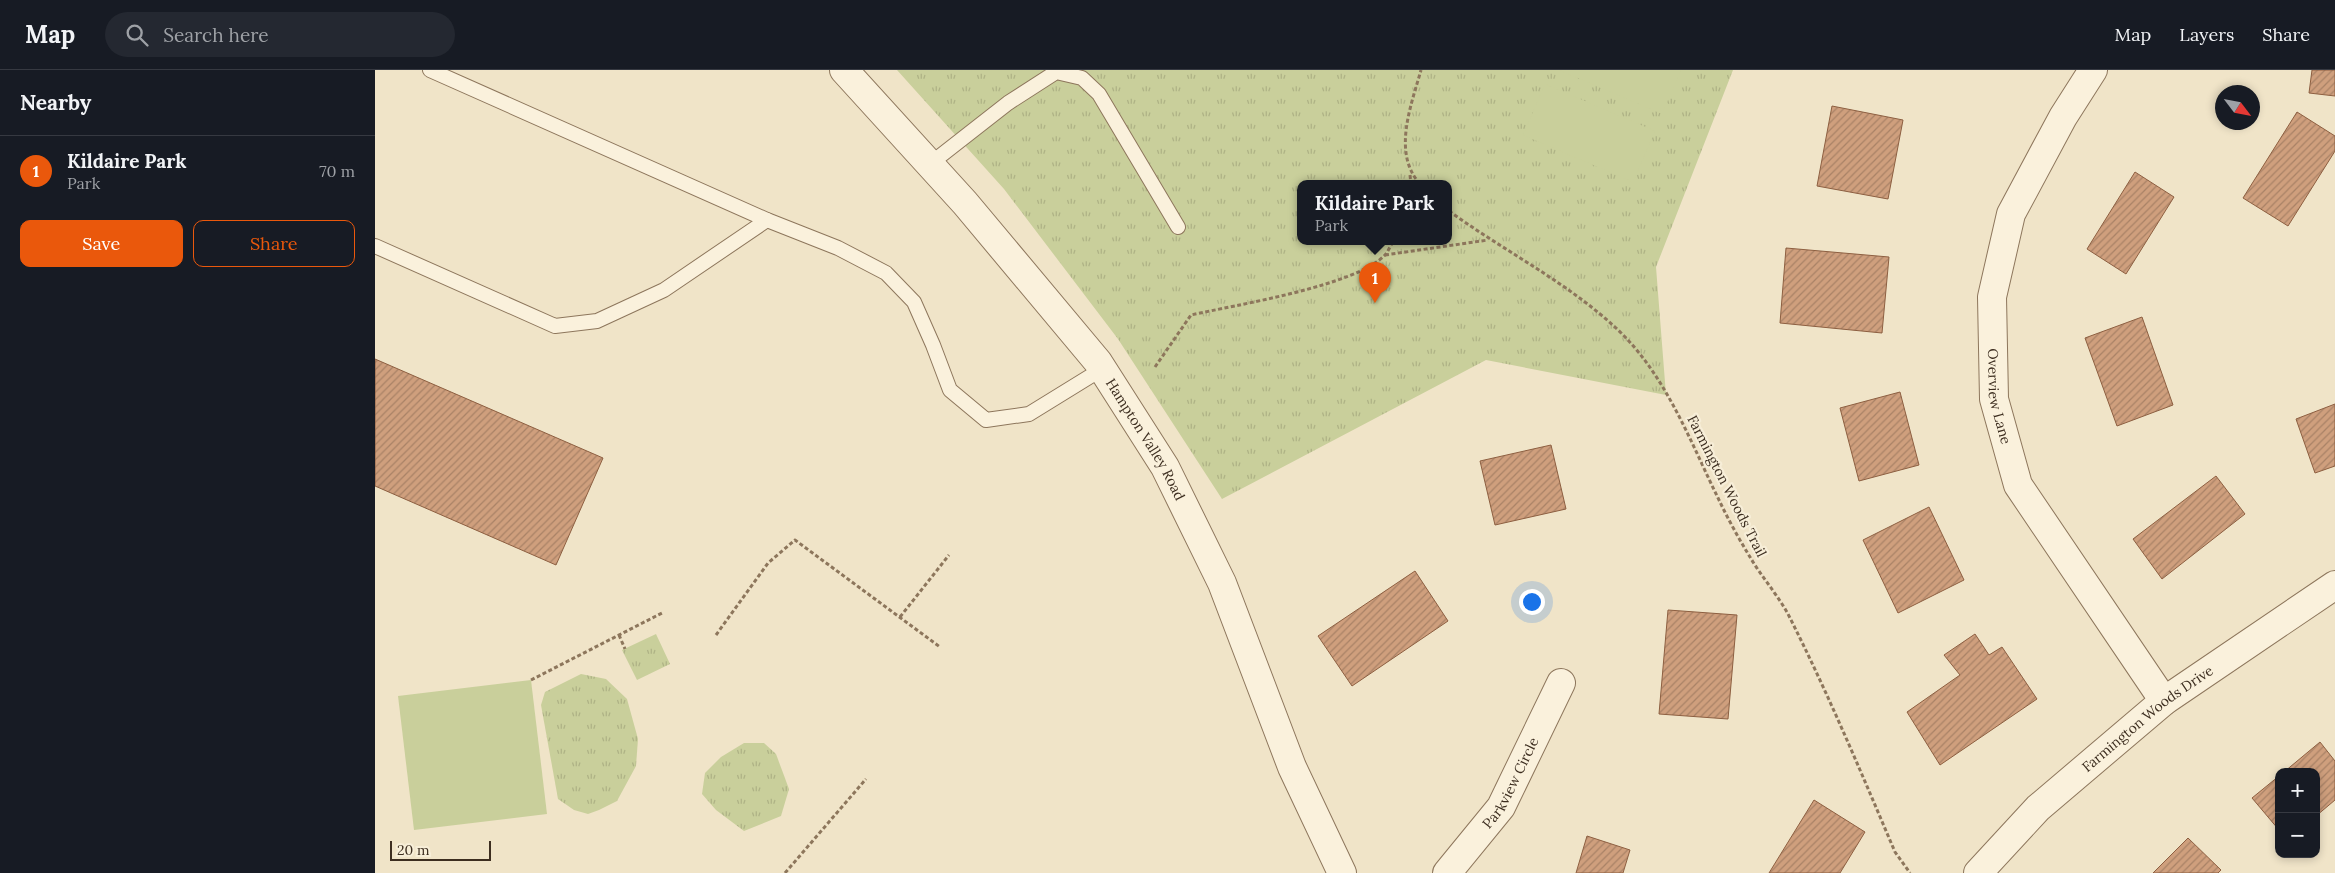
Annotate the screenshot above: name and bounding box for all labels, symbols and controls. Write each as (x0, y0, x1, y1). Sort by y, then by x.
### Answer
search box (105, 12, 455, 57)
text: Map (25, 19, 75, 50)
icon: search (123, 21, 151, 49)
text: Search here (163, 23, 269, 47)
text: Map (2115, 23, 2151, 46)
text: Layers (2179, 23, 2234, 46)
text: Share (2262, 23, 2310, 46)
north arrow (2215, 85, 2260, 130)
text: Nearby (20, 89, 91, 116)
text: Kildaire Park (67, 149, 187, 173)
text: 1 (33, 161, 39, 181)
text: 70 m (319, 161, 355, 181)
text: Park (67, 173, 100, 193)
popup (1297, 180, 1452, 245)
text: Kildaire Park (1315, 191, 1434, 215)
text: Park (1315, 215, 1348, 235)
button: Save (20, 220, 183, 267)
button: Share (193, 220, 355, 267)
pin: 1 (1359, 262, 1391, 303)
street label: Overview Lane (1984, 348, 2015, 447)
street label: Hampton Valley Road (1102, 375, 1189, 503)
street label: Farmington Woods Trail (1683, 412, 1771, 560)
your location (1519, 589, 1545, 615)
street label: Farmington Woods Drive (2078, 661, 2217, 776)
street label: Parkview Circle (1478, 734, 1543, 832)
map controls (2275, 768, 2320, 858)
button: + (2275, 768, 2320, 813)
button: − (2275, 813, 2320, 858)
scale bar (390, 838, 491, 861)
text: 20 m (397, 841, 429, 859)

